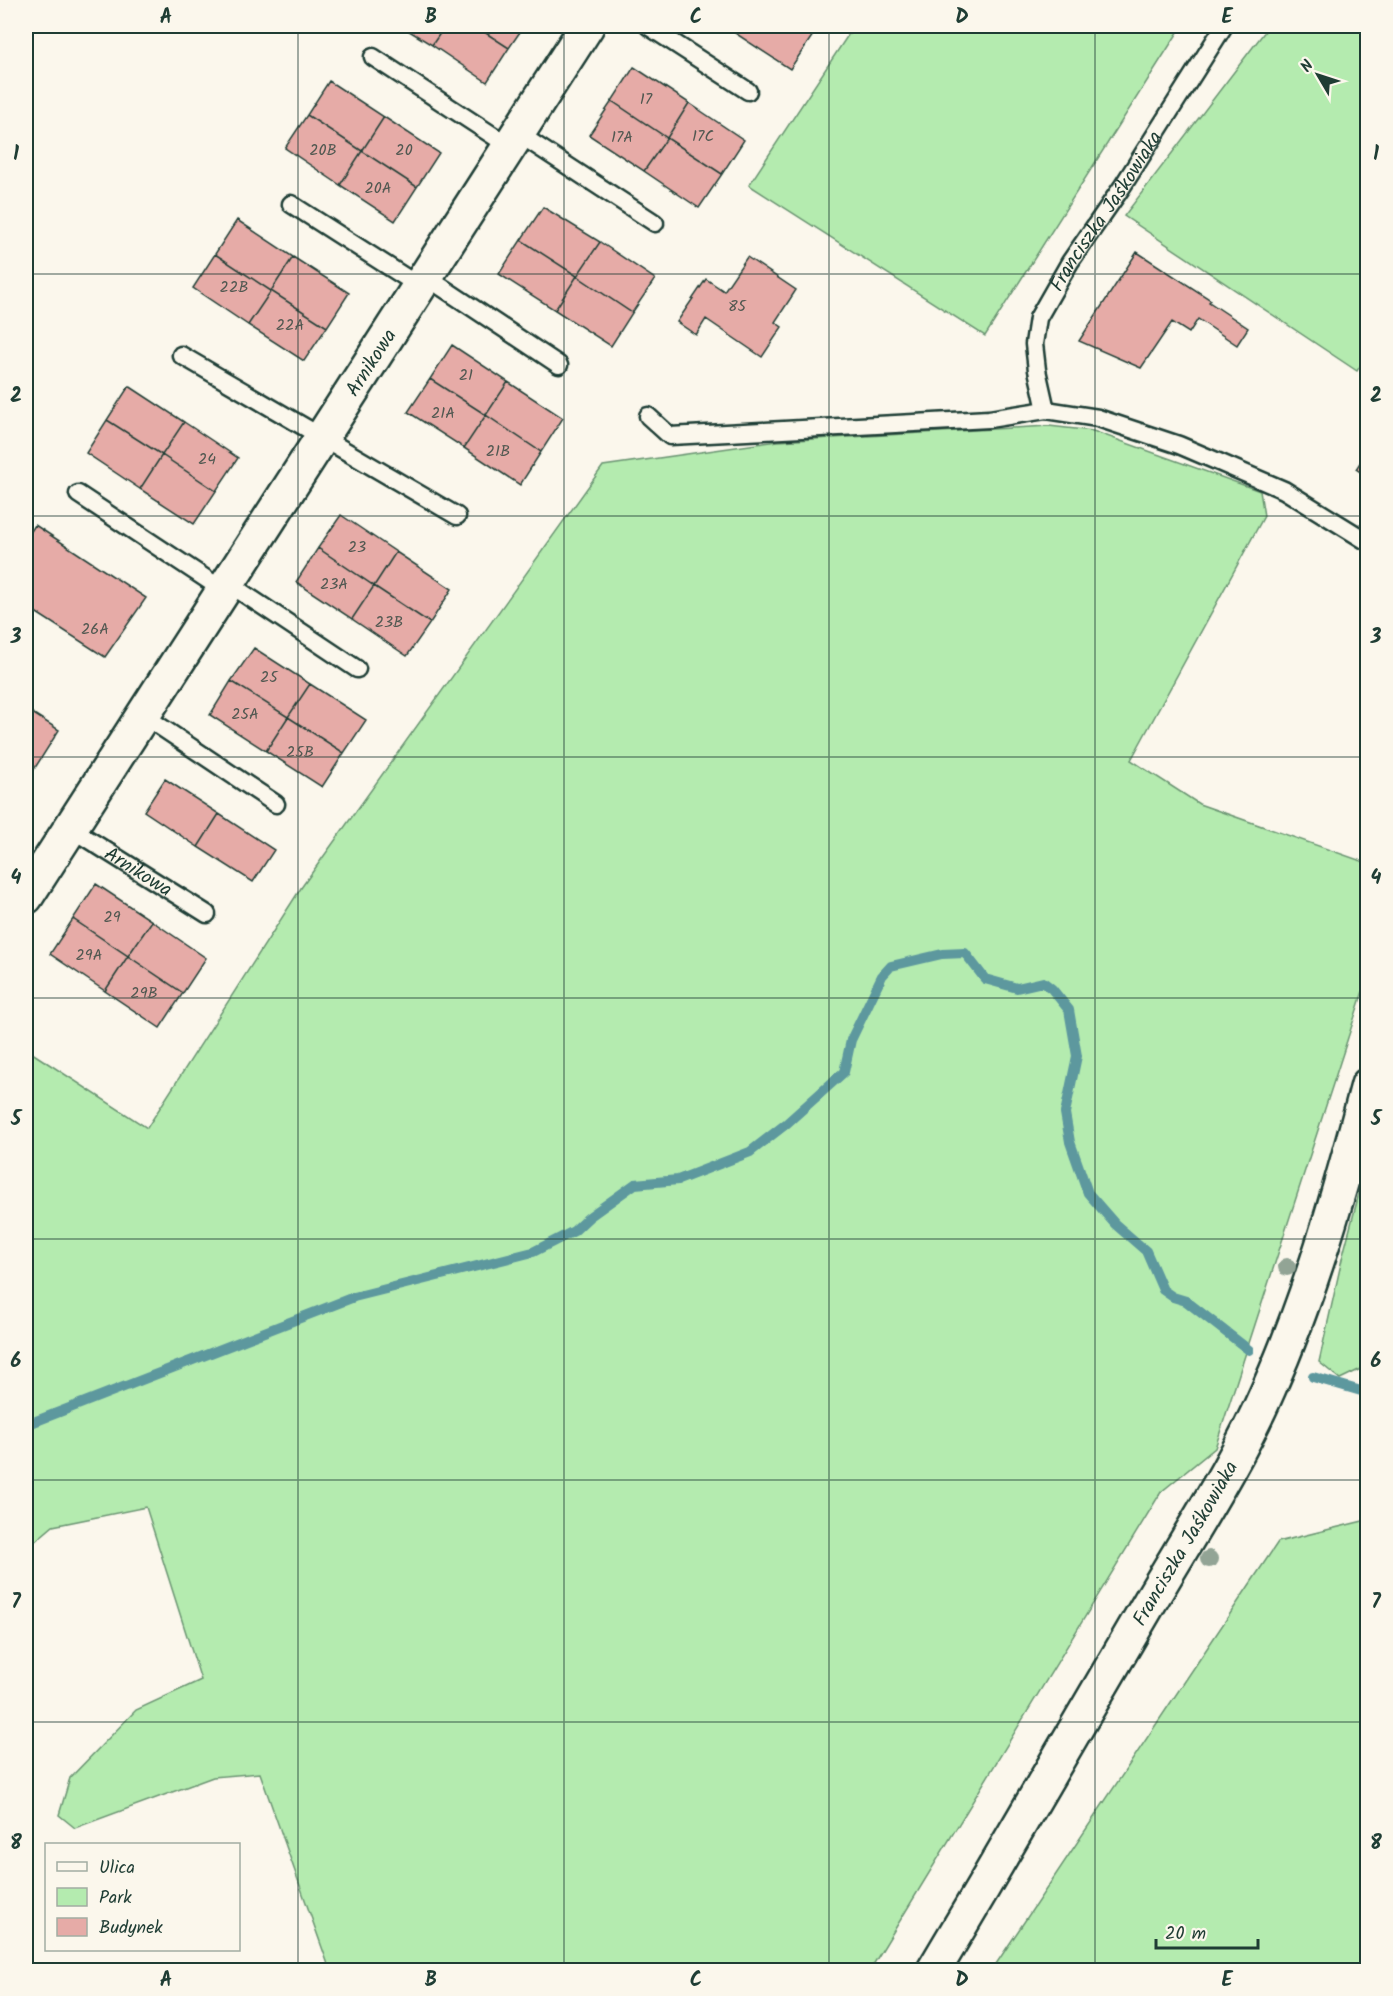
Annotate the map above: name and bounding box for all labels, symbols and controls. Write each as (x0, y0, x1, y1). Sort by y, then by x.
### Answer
text: A (160, 2, 172, 34)
text: B (425, 2, 437, 34)
text: C (690, 2, 702, 34)
text: D (955, 2, 969, 34)
text: E (1221, 2, 1233, 34)
north arrow (1288, 45, 1348, 105)
text: N (1295, 55, 1320, 78)
house number: 17 (640, 87, 653, 112)
house number: 17C (692, 124, 714, 149)
house number: 17A (611, 125, 633, 150)
street label: Franciszka Jaśkowiaka (1042, 125, 1172, 298)
house number: 20B (309, 138, 337, 163)
house number: 20 (395, 138, 413, 163)
text: 1 (13, 139, 19, 171)
text: 1 (1373, 139, 1379, 171)
house number: 20A (364, 176, 392, 201)
house number: 22B (220, 275, 248, 300)
house number: 85 (728, 294, 748, 319)
house number: 22A (276, 313, 304, 338)
street label: Arnikowa (338, 323, 406, 404)
house number: 21 (459, 363, 473, 388)
text: 2 (10, 381, 22, 413)
text: 2 (1370, 381, 1382, 413)
house number: 21A (431, 401, 455, 426)
house number: 21B (486, 439, 510, 464)
house number: 24 (198, 447, 216, 472)
house number: 23 (348, 535, 366, 560)
house number: 23A (320, 572, 348, 597)
house number: 23B (375, 610, 403, 635)
house number: 26A (81, 617, 109, 642)
text: 3 (10, 622, 22, 654)
text: 3 (1370, 622, 1382, 654)
house number: 25 (260, 665, 279, 690)
house number: 25A (231, 702, 259, 727)
house number: 25B (286, 740, 314, 765)
street label: Arnikowa (97, 839, 178, 906)
text: 4 (11, 863, 22, 895)
text: 4 (1371, 863, 1382, 895)
house number: 29 (103, 905, 121, 930)
house number: 29A (76, 943, 103, 968)
house number: 29B (130, 981, 158, 1006)
text: 5 (10, 1104, 23, 1136)
text: 5 (1370, 1104, 1383, 1136)
text: 6 (11, 1346, 22, 1378)
text: 6 (1371, 1346, 1382, 1378)
street label: Franciszka Jaśkowiaka (1125, 1456, 1248, 1633)
text: 7 (11, 1587, 21, 1619)
text: 7 (1371, 1587, 1381, 1619)
text: 8 (10, 1828, 22, 1860)
text: 8 (1370, 1828, 1382, 1860)
legend (45, 1843, 240, 1951)
text: Ulica (99, 1854, 135, 1883)
text: Park (99, 1884, 132, 1913)
scale bar (1156, 1912, 1258, 1950)
text: Budynek (99, 1914, 163, 1943)
text: 20 m (1165, 1920, 1206, 1949)
text: A (160, 1965, 172, 1996)
text: B (425, 1965, 437, 1996)
text: C (690, 1965, 702, 1996)
text: D (955, 1965, 969, 1996)
text: E (1221, 1965, 1233, 1996)

